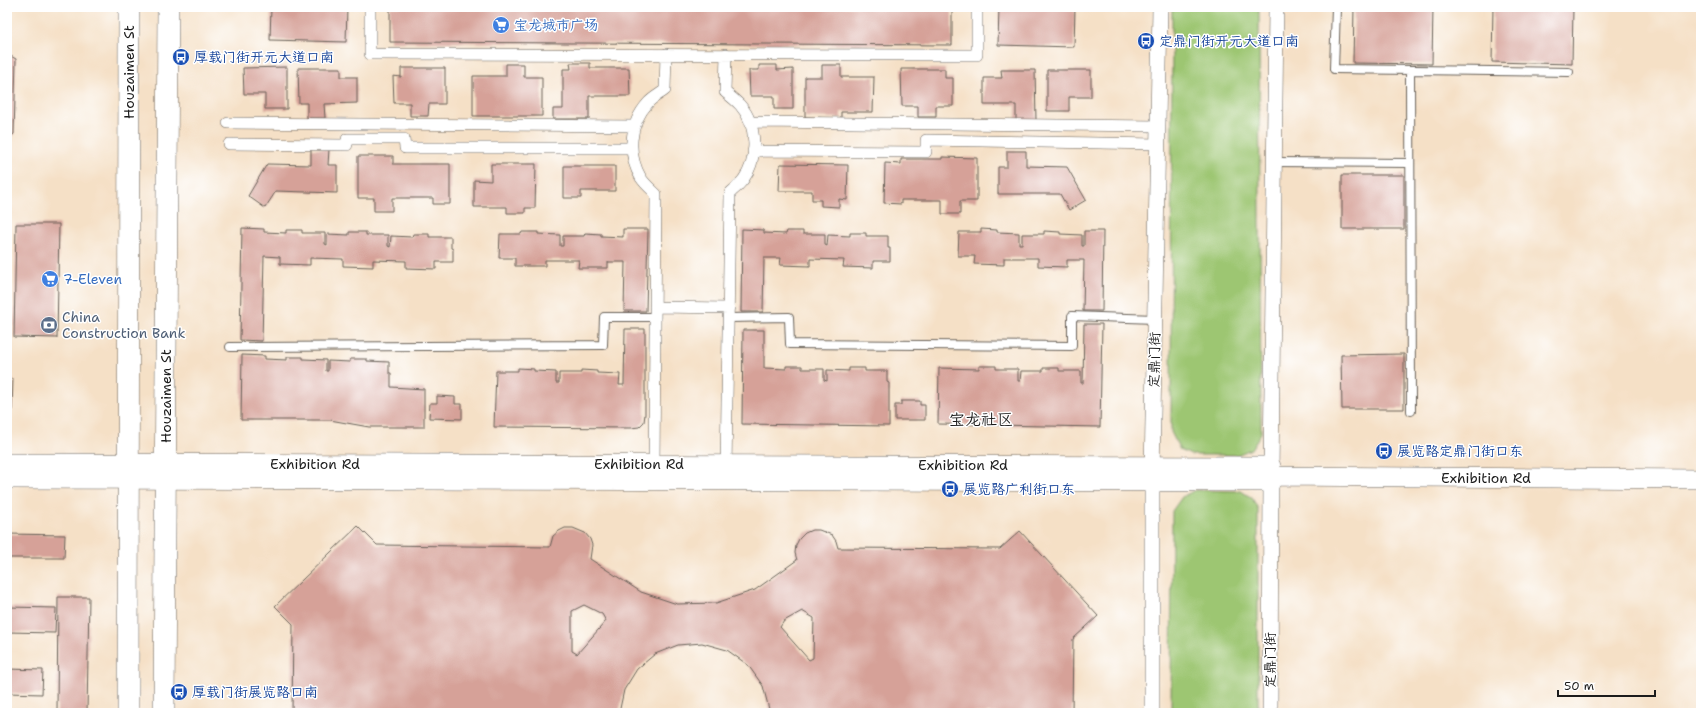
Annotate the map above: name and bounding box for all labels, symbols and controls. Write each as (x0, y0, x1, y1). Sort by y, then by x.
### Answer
supermarket icon: 宝龙城市广场 (491, 15, 511, 35)
place label: 宝龙城市广场 (514, 16, 598, 34)
street label: Houzaimen St (120, 25, 138, 119)
bus stop icon: 定鼎门街开元大道口南 (1136, 31, 1156, 51)
place label: 定鼎门街开元大道口南 (1159, 32, 1299, 50)
bus stop icon: 厚载门街开元大道口南 (171, 47, 191, 67)
place label: 厚载门街开元大道口南 (194, 48, 334, 66)
supermarket icon: 7-Eleven (40, 269, 60, 289)
place label: 7-Eleven (63, 270, 122, 288)
place label: China Construction Bank (62, 308, 185, 342)
bank icon: China Construction Bank (39, 315, 59, 335)
street label: 定鼎门街 (1145, 332, 1163, 388)
street label: Houzaimen St (157, 349, 175, 443)
district label: 宝龙社区 (949, 409, 1013, 430)
bus stop icon: 展览路定鼎门街口东 (1374, 441, 1394, 461)
place label: 展览路定鼎门街口东 (1397, 442, 1523, 460)
street label: Exhibition Rd (270, 455, 360, 473)
street label: Exhibition Rd (594, 455, 684, 473)
street label: Exhibition Rd (918, 456, 1008, 474)
street label: Exhibition Rd (1441, 469, 1531, 487)
bus stop icon: 展览路广利街口东 (940, 479, 960, 499)
place label: 展览路广利街口东 (963, 480, 1075, 498)
street label: 定鼎门街 (1261, 632, 1279, 688)
scale bar (1558, 672, 1655, 698)
text: 50 m (1564, 678, 1594, 694)
bus stop icon: 厚载门街展览路口南 (169, 682, 189, 702)
place label: 厚载门街展览路口南 (192, 683, 318, 701)

